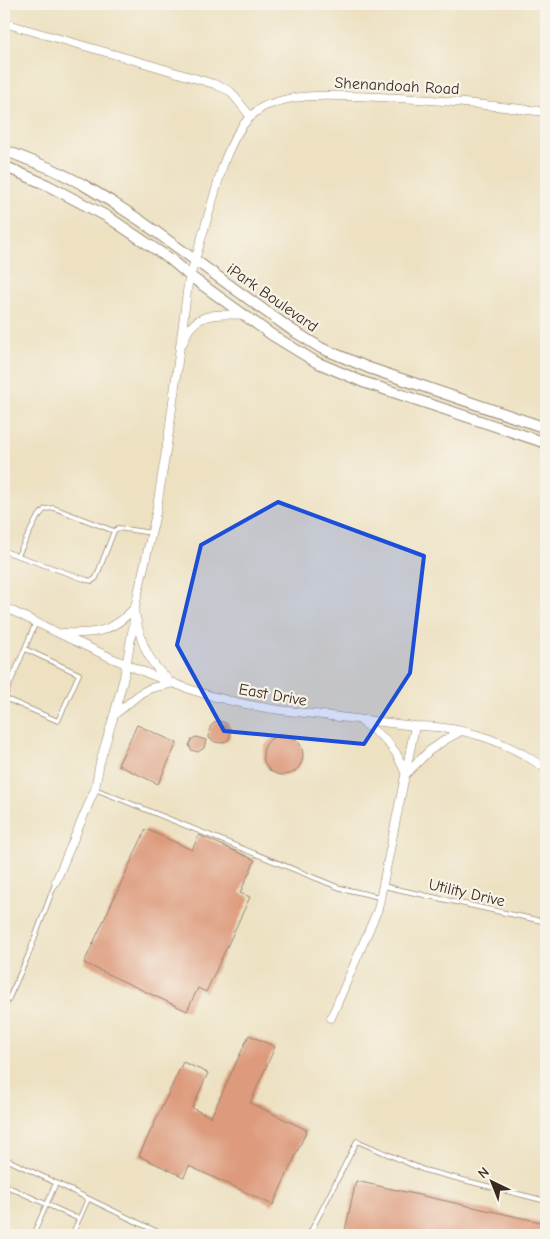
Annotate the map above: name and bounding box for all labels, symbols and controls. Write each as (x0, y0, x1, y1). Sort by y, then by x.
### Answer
street label: Shenandoah Road (334, 74, 460, 98)
street label: iPark Boulevard (224, 260, 321, 336)
street label: East Drive (237, 680, 308, 710)
street label: Utility Drive (427, 875, 507, 911)
north arrow (468, 1156, 518, 1206)
text: N (474, 1164, 493, 1182)

